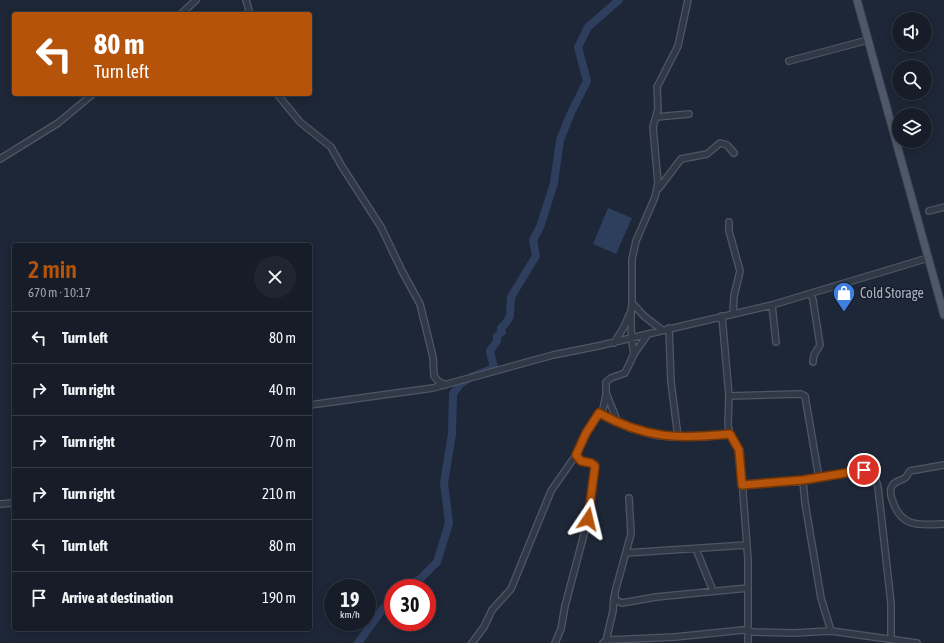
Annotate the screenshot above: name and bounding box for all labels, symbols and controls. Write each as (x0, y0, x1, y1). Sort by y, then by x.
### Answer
map controls (892, 12, 932, 148)
button: sound (892, 12, 932, 52)
icon: left (28, 28, 80, 80)
text: 80 m (94, 28, 144, 60)
button: search (892, 60, 932, 100)
text: Turn left (94, 61, 149, 82)
button: layers (892, 108, 932, 148)
text: 2 min (28, 256, 77, 283)
button: close (254, 256, 296, 298)
shop icon: Cold Storage (831, 280, 857, 313)
text: 670 m · 10:17 (28, 285, 91, 300)
place label: Cold Storage (860, 285, 924, 301)
icon: left (28, 327, 50, 349)
text: Turn left (62, 329, 108, 346)
text: 80 m (269, 329, 296, 346)
icon: right (28, 379, 50, 401)
text: Turn right (62, 381, 115, 398)
text: 40 m (269, 381, 296, 398)
icon: right (28, 431, 50, 453)
text: Turn right (62, 433, 115, 450)
text: 70 m (269, 433, 296, 450)
pin (847, 453, 881, 487)
icon: arrive (853, 459, 875, 481)
icon: right (28, 483, 50, 505)
text: Turn right (62, 485, 115, 502)
text: 210 m (262, 485, 296, 502)
position arrow (567, 498, 609, 540)
icon: left (28, 535, 50, 557)
text: Turn left (62, 537, 108, 554)
text: 80 m (269, 537, 296, 554)
speed limit sign: 30 (384, 579, 436, 631)
icon: arrive (28, 587, 50, 609)
text: 19 (341, 588, 359, 611)
text: Arrive at destination (62, 589, 173, 606)
text: 190 m (262, 589, 296, 606)
text: km/h (340, 609, 360, 620)

